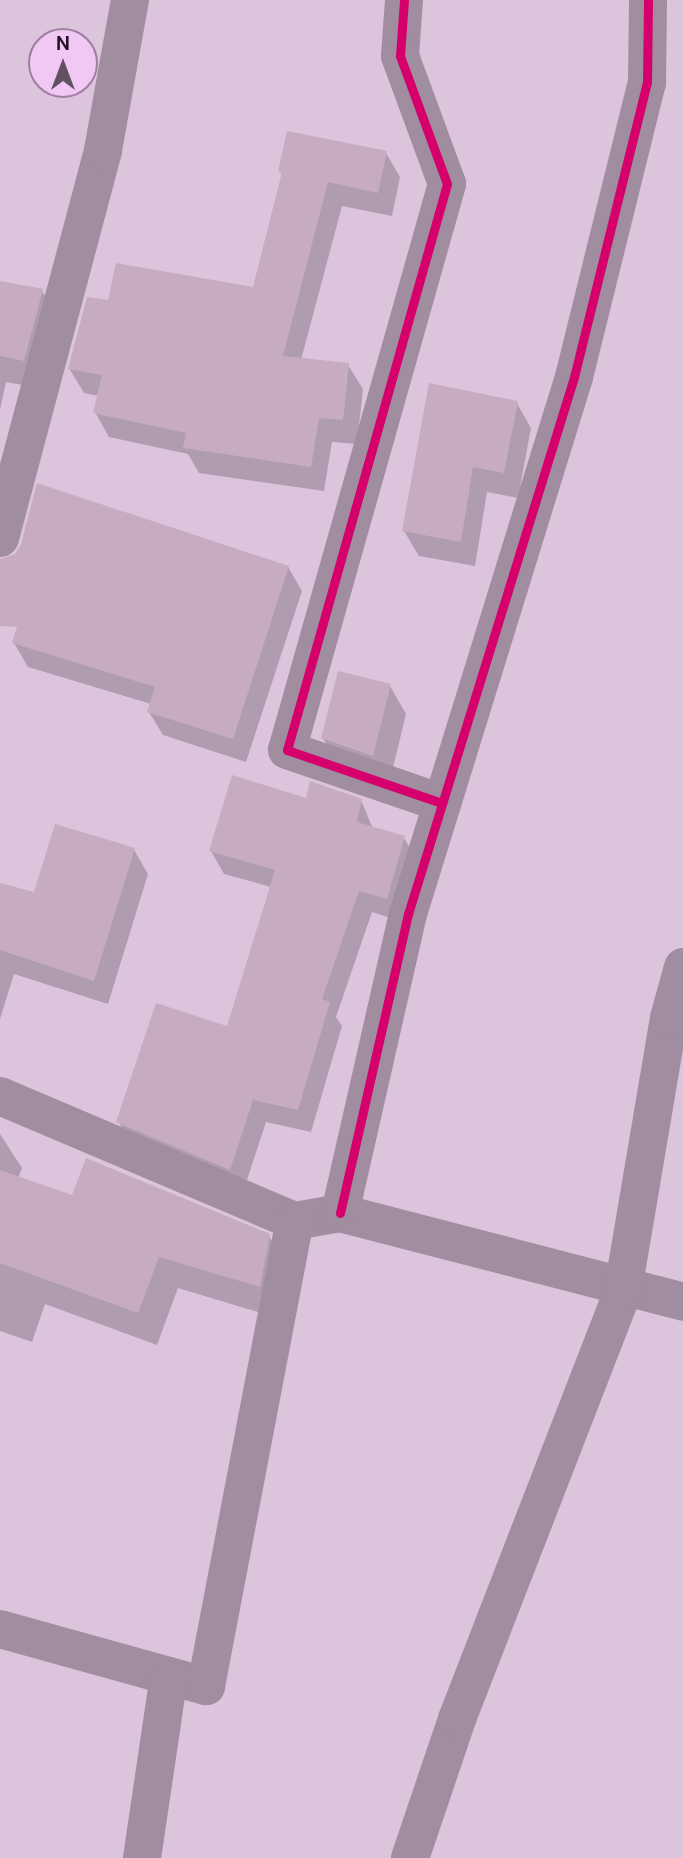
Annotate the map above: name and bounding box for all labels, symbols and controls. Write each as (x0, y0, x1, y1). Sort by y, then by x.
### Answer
north arrow (28, 28, 98, 98)
text: N (56, 31, 70, 56)

